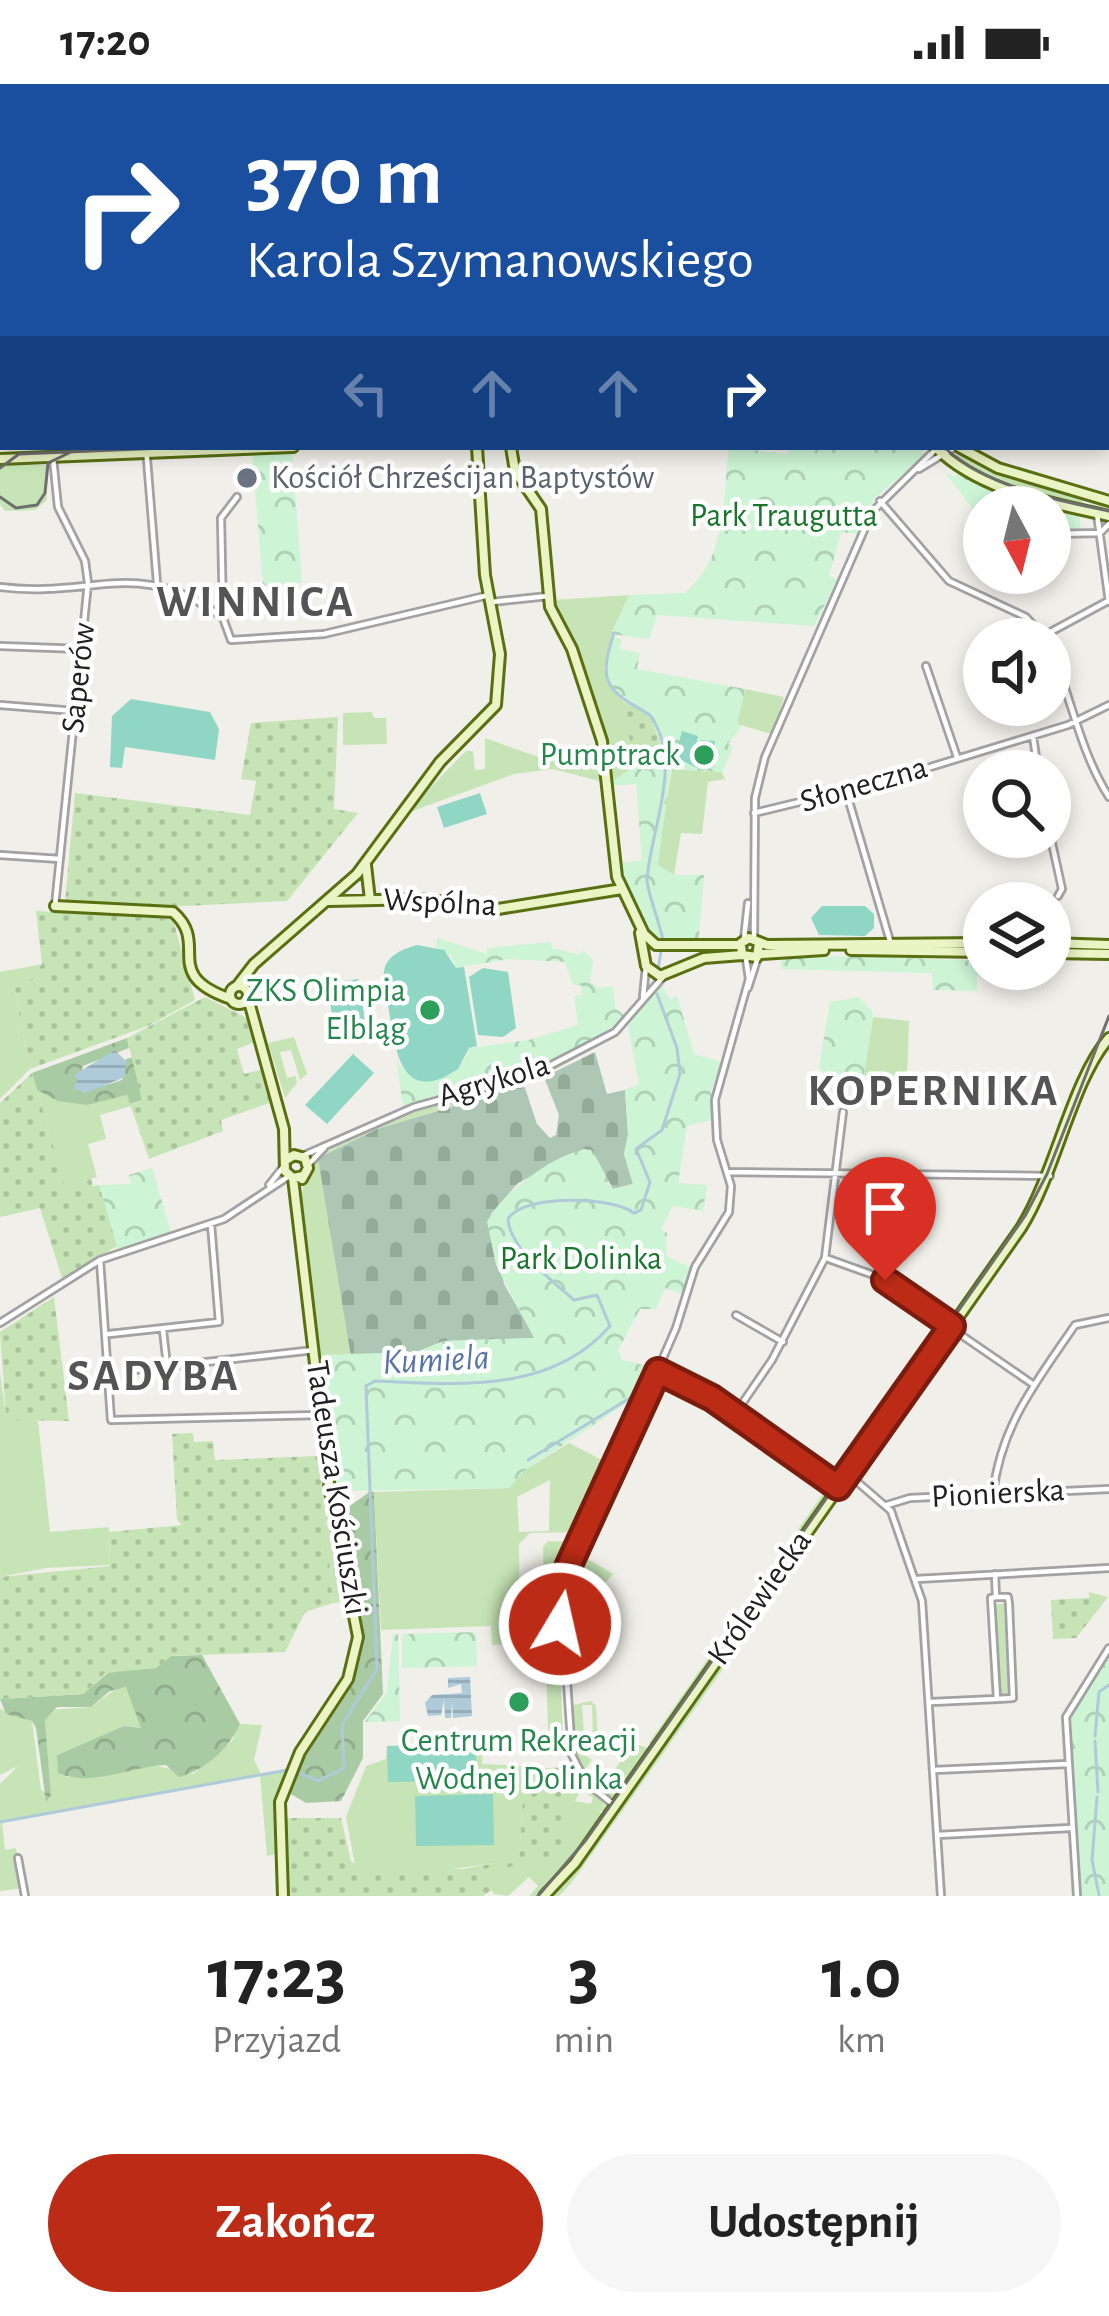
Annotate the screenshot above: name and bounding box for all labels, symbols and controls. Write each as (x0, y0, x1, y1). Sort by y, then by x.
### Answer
text: 17:20 (60, 19, 151, 64)
icon: right (48, 132, 204, 288)
text: 370 m (246, 136, 443, 220)
text: Karola Szymanowskiego (246, 234, 754, 288)
icon: left (333, 360, 399, 426)
icon: ahead (459, 360, 525, 426)
icon: ahead (585, 360, 651, 426)
icon: right (711, 360, 777, 426)
place label: Kościół Chrześcijan Baptystów (271, 462, 654, 495)
marker: Kościół Chrześcijan Baptystów (234, 465, 260, 491)
north arrow (963, 486, 1071, 594)
map controls (963, 486, 1071, 990)
park label: Park Traugutta (690, 500, 878, 533)
district label: WINNICA (156, 580, 356, 625)
button: sound (963, 618, 1071, 726)
street label: Saperów (57, 621, 101, 735)
place label: Pumptrack (540, 739, 680, 772)
marker: Pumptrack (691, 742, 717, 768)
button: search (963, 750, 1071, 858)
street label: Słoneczna (797, 751, 931, 819)
button: layers (963, 882, 1071, 990)
street label: Wspólna (382, 884, 498, 922)
place label: ZKS Olimpia Elbląg (246, 975, 406, 1046)
marker: ZKS Olimpia Elbląg (417, 997, 443, 1023)
street label: Agrykola (434, 1048, 554, 1114)
district label: KOPERNIKA (807, 1069, 1061, 1114)
pin (834, 1157, 936, 1280)
icon: arrive (852, 1175, 918, 1241)
park label: Park Dolinka (500, 1243, 662, 1276)
water label: Kumiela (382, 1339, 490, 1381)
district label: SADYBA (67, 1354, 241, 1399)
street label: Tadeusza Kościuszki (300, 1359, 372, 1617)
street label: Pionierska (930, 1474, 1066, 1514)
street label: Królewiecka (702, 1525, 818, 1671)
position arrow (497, 1561, 623, 1687)
marker: Centrum Rekreacji Wodnej Dolinka (506, 1689, 532, 1715)
place label: Centrum Rekreacji Wodnej Dolinka (401, 1725, 637, 1796)
text: 17:23 (207, 1939, 346, 2011)
text: 3 (568, 1939, 599, 2011)
text: 1.0 (822, 1939, 902, 2011)
text: Przyjazd (212, 2021, 341, 2060)
text: min (553, 2021, 614, 2060)
text: km (837, 2021, 886, 2060)
button: Zakończ (48, 2154, 543, 2292)
button: Udostępnij (567, 2154, 1061, 2292)

